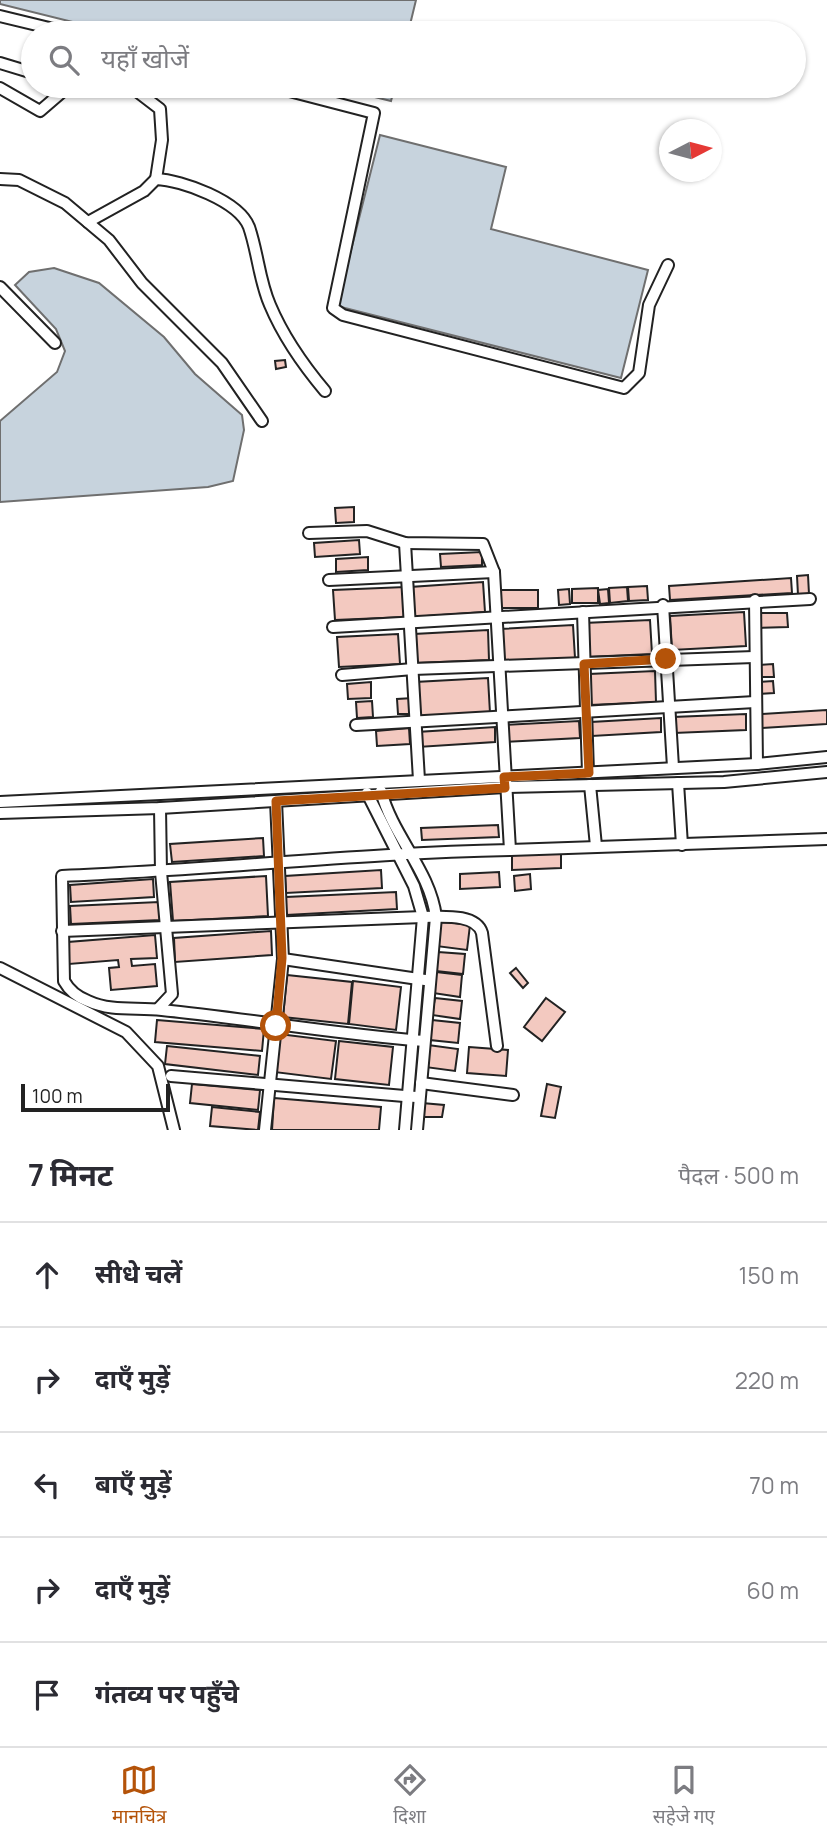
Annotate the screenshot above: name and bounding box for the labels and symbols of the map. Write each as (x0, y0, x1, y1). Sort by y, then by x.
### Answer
north arrow (659, 119, 722, 182)
route end (650, 643, 681, 674)
route start (260, 1010, 291, 1041)
scale bar (21, 1081, 170, 1113)

